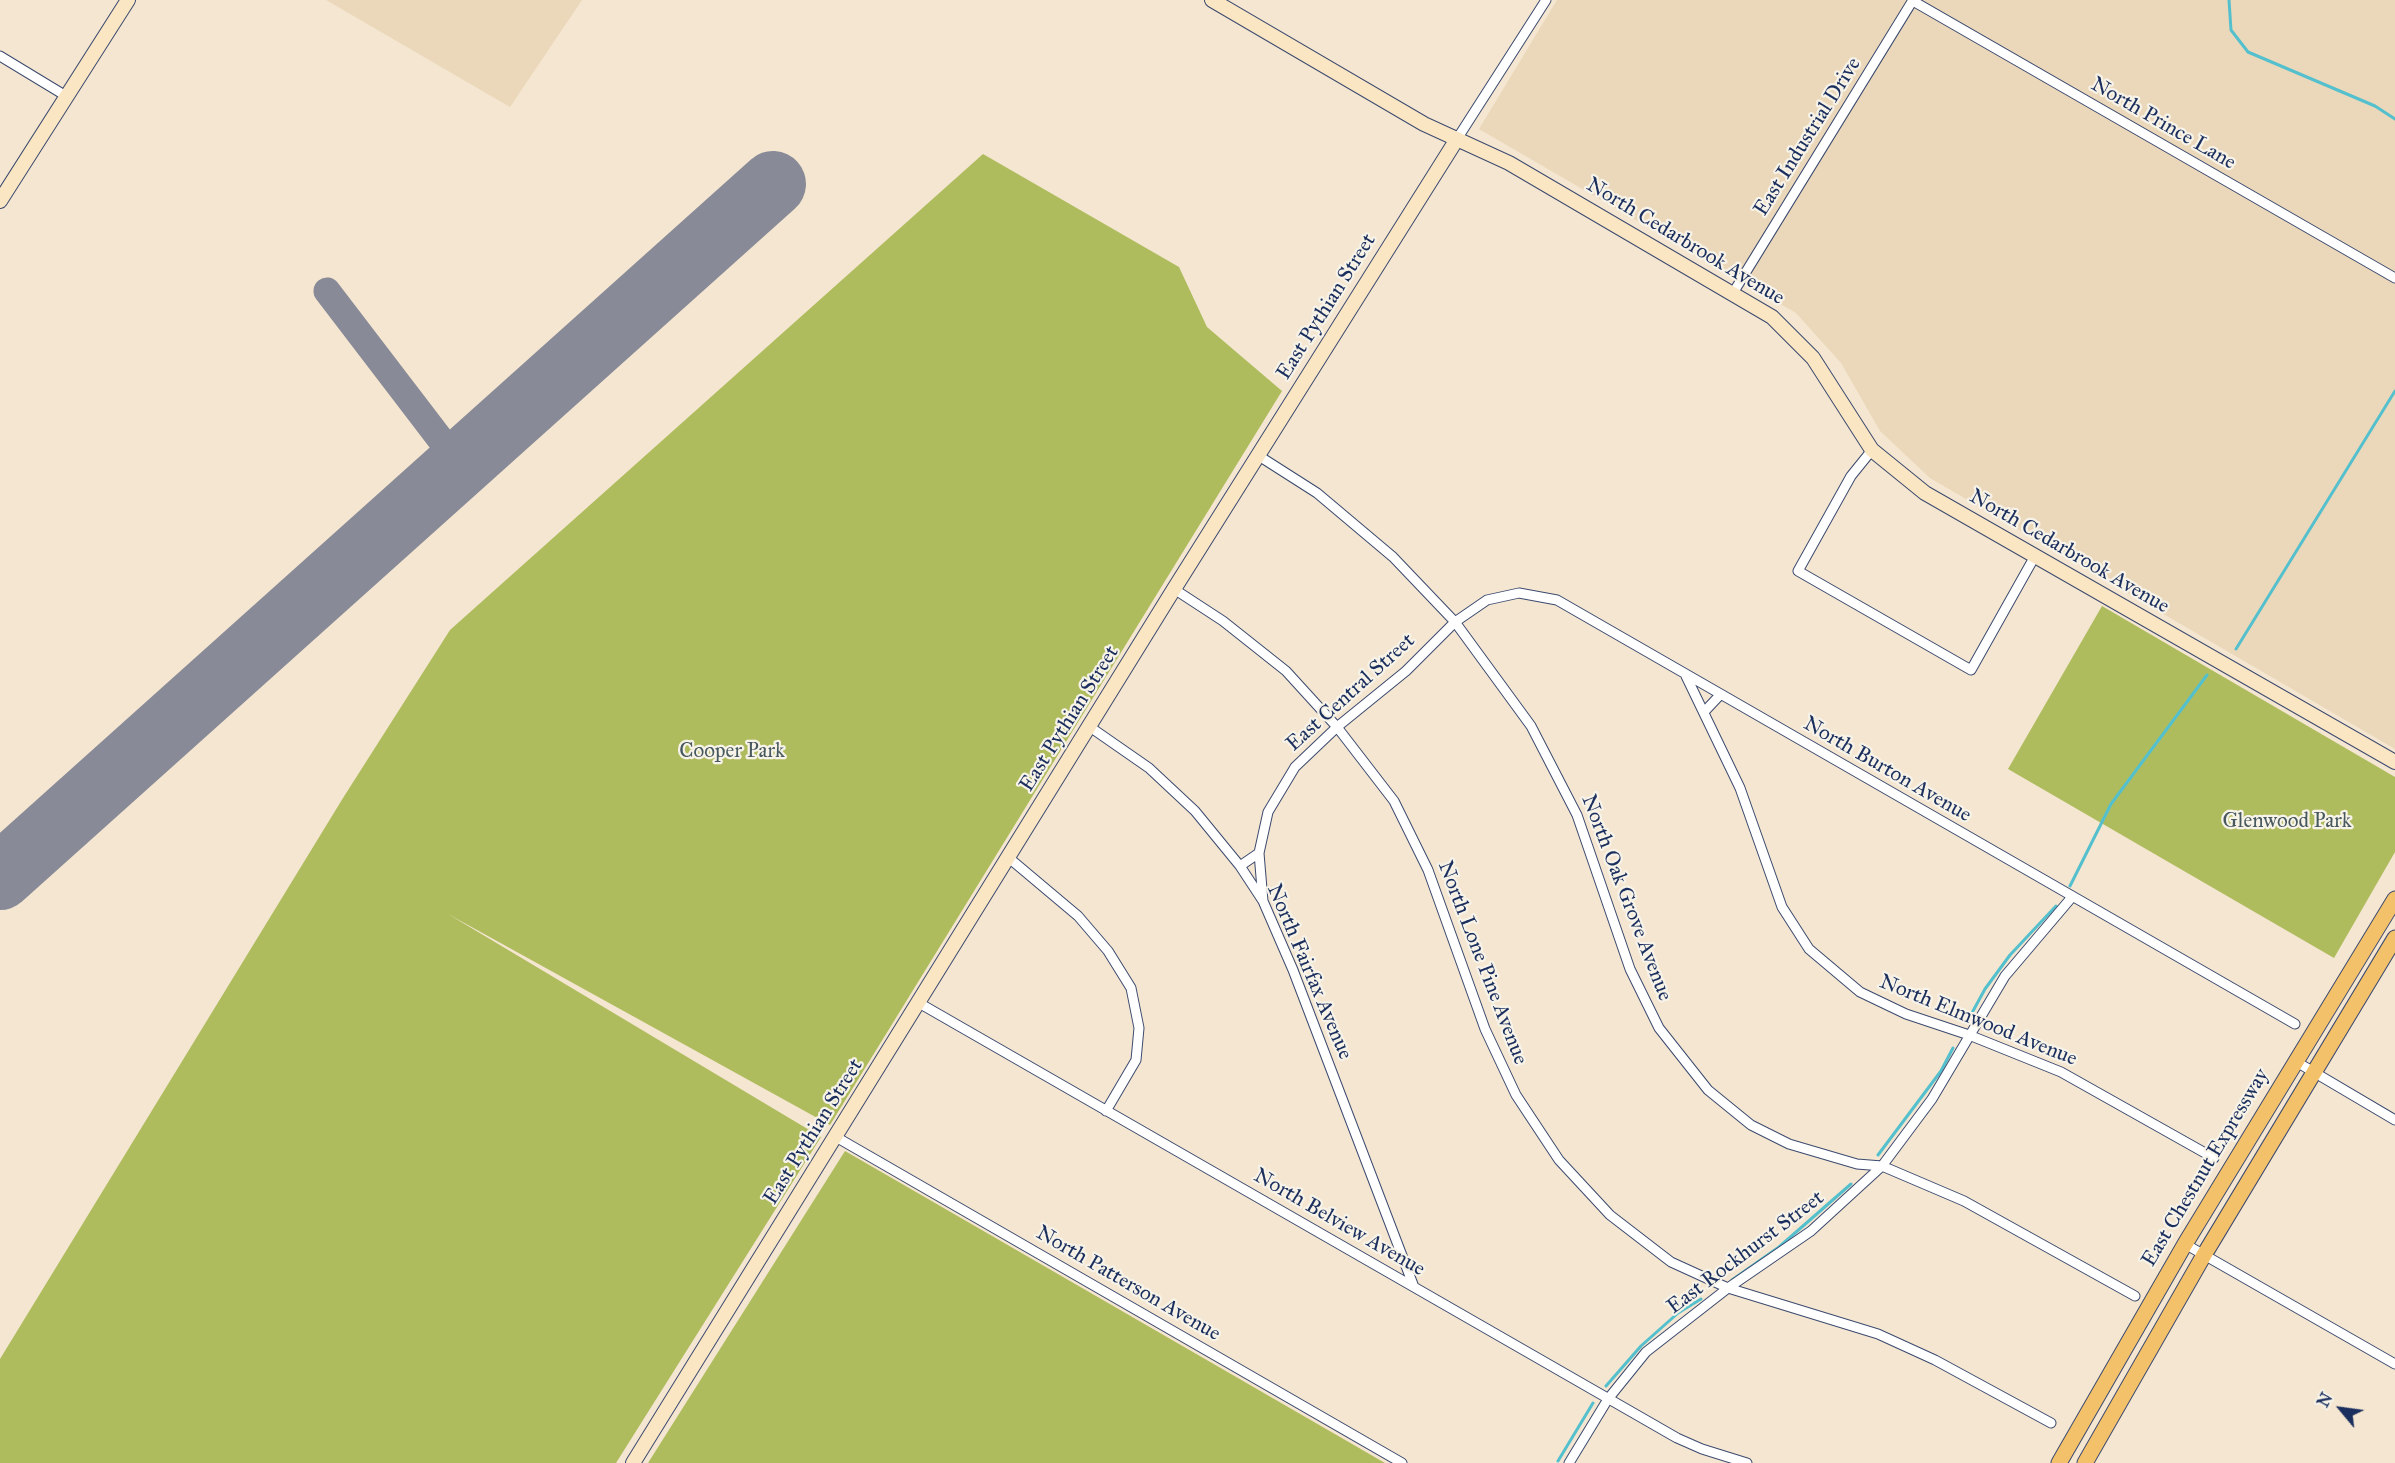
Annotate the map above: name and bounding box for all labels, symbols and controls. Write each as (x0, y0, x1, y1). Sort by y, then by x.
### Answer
street label: East Industrial Drive (1749, 53, 1867, 221)
street label: North Prince Lane (2086, 72, 2240, 176)
street label: North Cedarbrook Avenue (1581, 173, 1789, 311)
street label: East Pythian Street (1272, 229, 1382, 385)
street label: North Cedarbrook Avenue (1965, 484, 2173, 620)
street label: East Central Street (1281, 629, 1421, 757)
street label: East Pythian Street (1015, 641, 1125, 797)
street label: North Burton Avenue (1799, 712, 1975, 828)
park label: Cooper Park (679, 739, 785, 765)
street label: North Oak Grove Avenue (1575, 791, 1677, 1005)
park label: Glenwood Park (2223, 809, 2351, 835)
street label: North Lone Pine Avenue (1432, 858, 1532, 1068)
street label: North Fairfax Avenue (1261, 880, 1357, 1064)
street label: North Elmwood Avenue (1875, 970, 2081, 1072)
street label: East Pythian Street (759, 1054, 869, 1210)
street label: East Chestnut Expressway (2137, 1064, 2275, 1272)
street label: North Belview Avenue (1249, 1164, 1429, 1282)
street label: East Rockhurst Street (1663, 1186, 1829, 1320)
street label: North Patterson Avenue (1031, 1221, 1225, 1347)
north arrow (2311, 1379, 2371, 1439)
text: N (2313, 1389, 2336, 1411)

